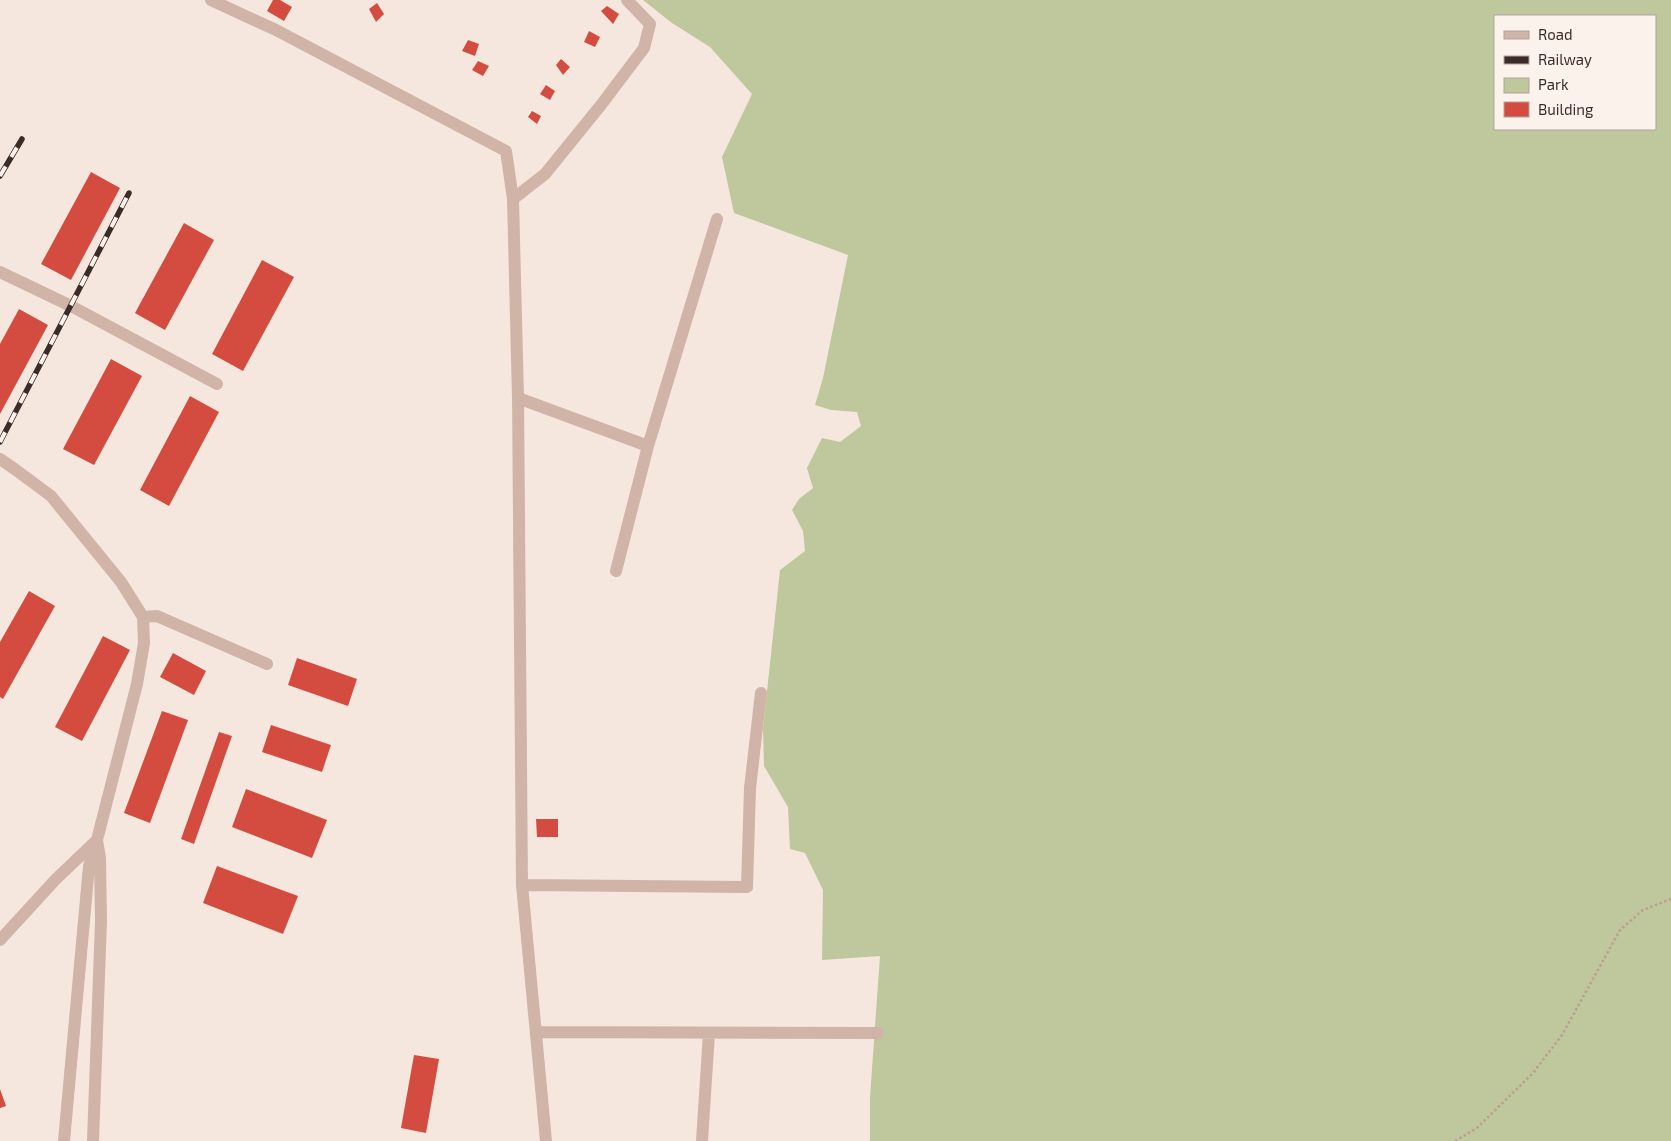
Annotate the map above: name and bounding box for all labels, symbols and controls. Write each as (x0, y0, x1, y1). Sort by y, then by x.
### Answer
legend (1494, 15, 1656, 130)
text: Road (1538, 25, 1573, 43)
text: Railway (1538, 50, 1592, 68)
text: Park (1538, 75, 1569, 93)
text: Building (1538, 100, 1594, 118)

